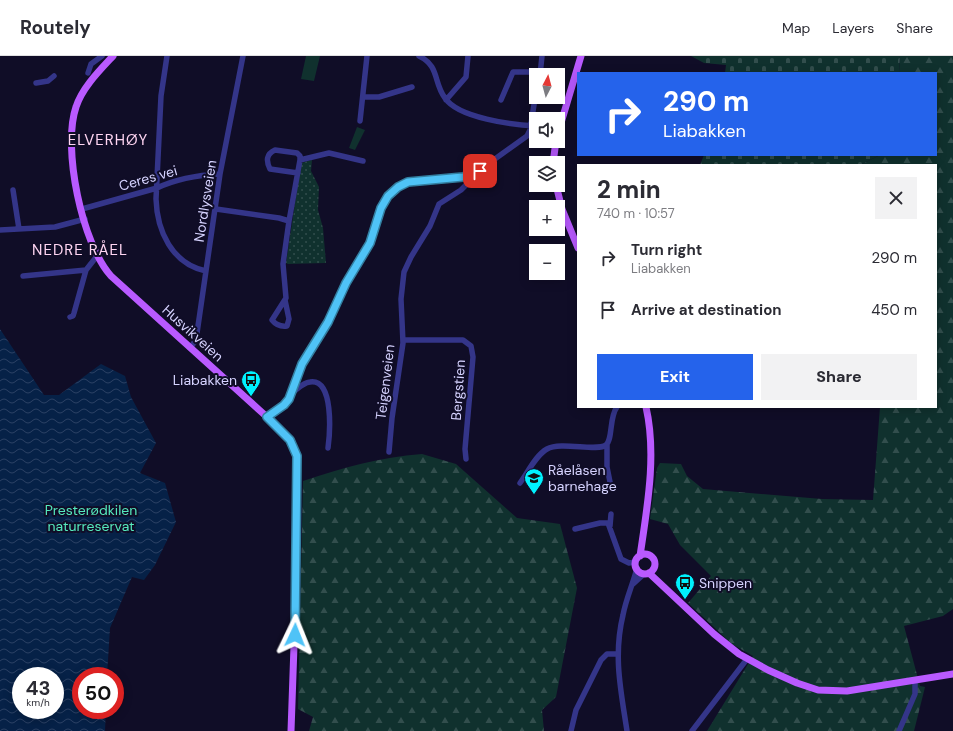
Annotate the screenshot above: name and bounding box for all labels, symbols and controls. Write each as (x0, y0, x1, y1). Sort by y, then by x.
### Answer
text: Routely (20, 15, 91, 40)
text: Map (782, 19, 810, 37)
text: Layers (832, 19, 874, 37)
text: Share (896, 19, 933, 37)
north arrow (529, 68, 565, 104)
map controls (529, 68, 565, 280)
text: 290 m (663, 83, 749, 120)
icon: right (597, 88, 649, 140)
button: sound (529, 112, 565, 148)
text: Liabakken (663, 119, 746, 143)
district label: ELVERHØY (68, 130, 148, 150)
pin (463, 154, 497, 188)
button: layers (529, 156, 565, 192)
street label: Nordlysveien (190, 159, 220, 243)
icon: arrive (469, 160, 491, 182)
street label: Ceres vei (117, 161, 179, 195)
text: 2 min (597, 174, 661, 205)
button: close (875, 177, 917, 219)
button: + (529, 200, 565, 236)
text: 740 m · 10:57 (597, 205, 675, 222)
district label: NEDRE RÅEL (32, 240, 128, 260)
text: Turn right (631, 240, 702, 260)
button: − (529, 244, 565, 280)
icon: right (597, 247, 619, 269)
text: 290 m (871, 248, 917, 268)
text: Liabakken (631, 260, 691, 277)
icon: arrive (597, 299, 619, 321)
text: Arrive at destination (631, 300, 782, 320)
text: 450 m (871, 300, 917, 320)
street label: Husvikveien (159, 301, 227, 365)
street label: Teigenveien (371, 343, 399, 421)
button: Exit (597, 354, 753, 400)
button: Share (761, 354, 917, 400)
street label: Bergstien (447, 359, 469, 421)
bus stop icon: Liabakken (240, 369, 262, 397)
place label: Liabakken (173, 371, 237, 389)
place label: Råelåsen barnehage (548, 461, 617, 495)
school or university icon: Råelåsen barnehage (523, 467, 545, 495)
park label: Presterødkilen naturreservat (45, 501, 137, 535)
bus stop icon: Snippen (674, 572, 696, 600)
place label: Snippen (699, 574, 752, 592)
position arrow (274, 614, 316, 656)
speed limit sign: 50 (72, 667, 124, 719)
text: 43 (25, 675, 51, 701)
text: km/h (26, 696, 50, 709)

